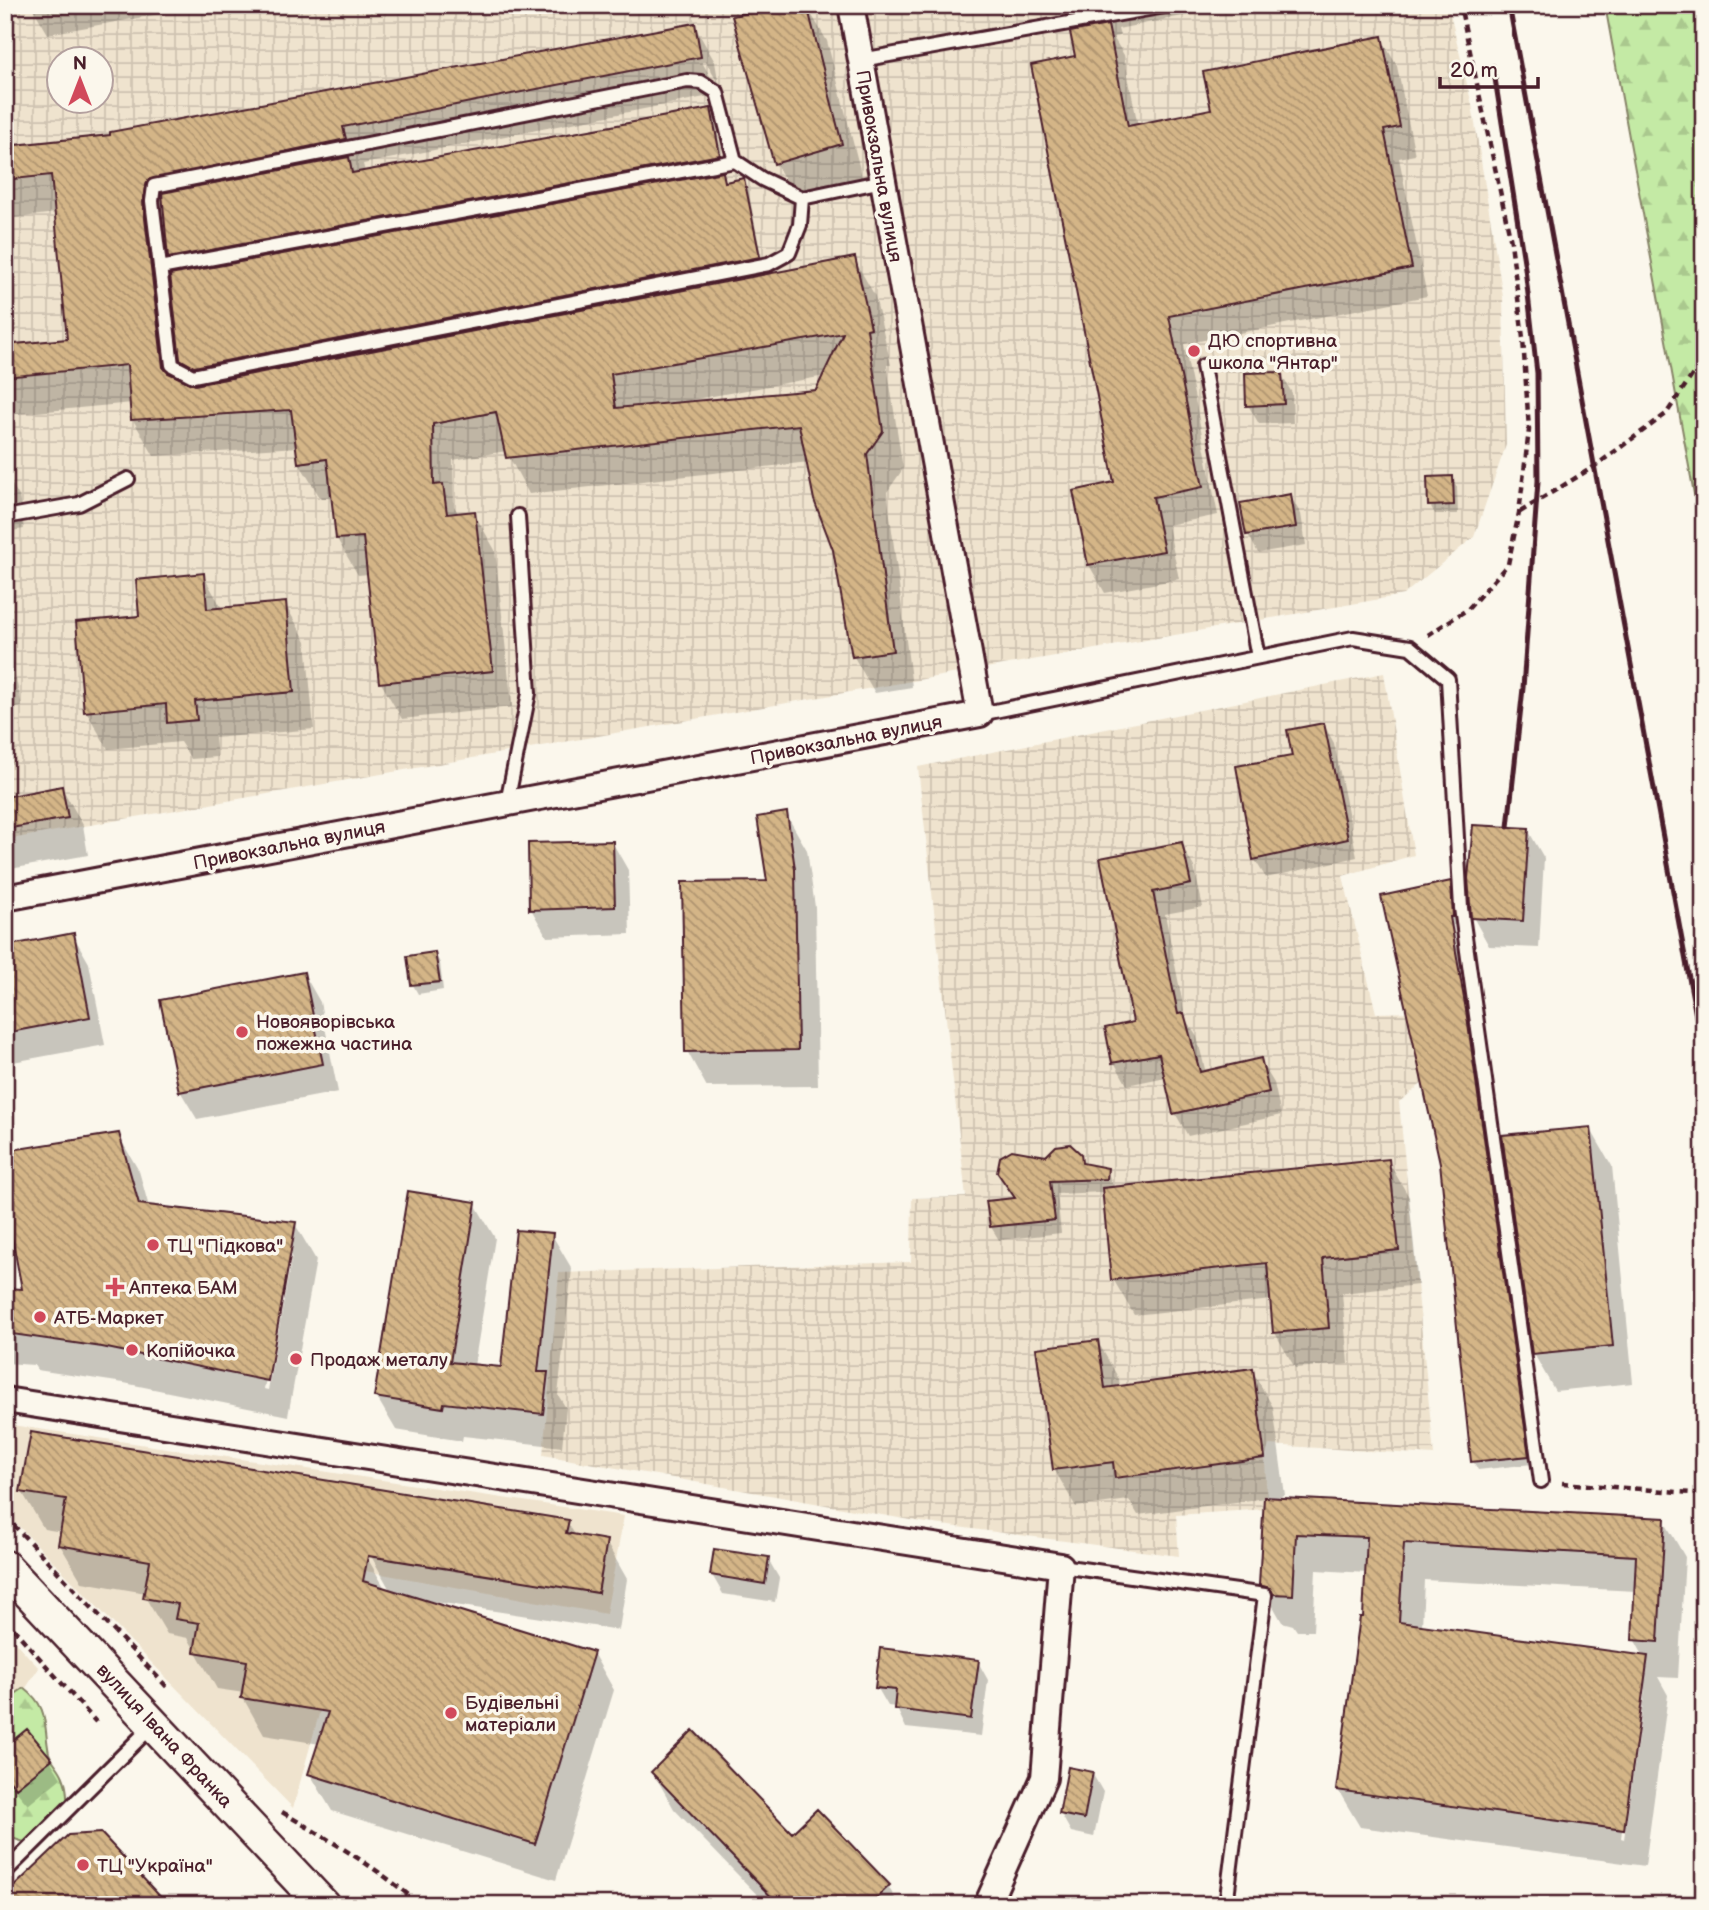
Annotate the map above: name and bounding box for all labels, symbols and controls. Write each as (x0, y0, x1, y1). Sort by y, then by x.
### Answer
north arrow (46, 46, 116, 116)
scale bar (1440, 46, 1538, 90)
text: N (73, 53, 87, 76)
text: 20 m (1450, 58, 1498, 83)
street label: Привокзальна вулиця (850, 68, 907, 264)
place label: ДЮ спортивна школа "Янтар" (1208, 330, 1338, 375)
marker: ДЮ спортивна школа "Янтар" (1186, 343, 1202, 359)
street label: Привокзальна вулиця (748, 711, 944, 770)
street label: Привокзальна вулиця (191, 816, 387, 875)
place label: Новояворівська пожежна частина (256, 1011, 413, 1056)
marker: Новояворівська пожежна частина (234, 1024, 250, 1040)
place label: ТЦ "Підкова" (167, 1235, 283, 1258)
marker: ТЦ "Підкова" (145, 1237, 161, 1253)
place label: Аптека БАМ (128, 1277, 238, 1300)
marker: Аптека БАМ (107, 1279, 123, 1295)
place label: АТБ-Маркет (53, 1307, 164, 1330)
marker: АТБ-Маркет (32, 1309, 48, 1325)
place label: Копійочка (146, 1340, 235, 1363)
marker: Копійочка (124, 1342, 140, 1358)
place label: Продаж металу (310, 1349, 448, 1372)
marker: Продаж металу (288, 1351, 304, 1367)
street label: вулиця Івана Франка (91, 1659, 237, 1813)
place label: Будівельні матеріали (465, 1692, 559, 1737)
marker: Будівельні матеріали (443, 1705, 459, 1721)
place label: ТЦ "Україна" (97, 1855, 213, 1878)
marker: ТЦ "Україна" (75, 1857, 91, 1873)

